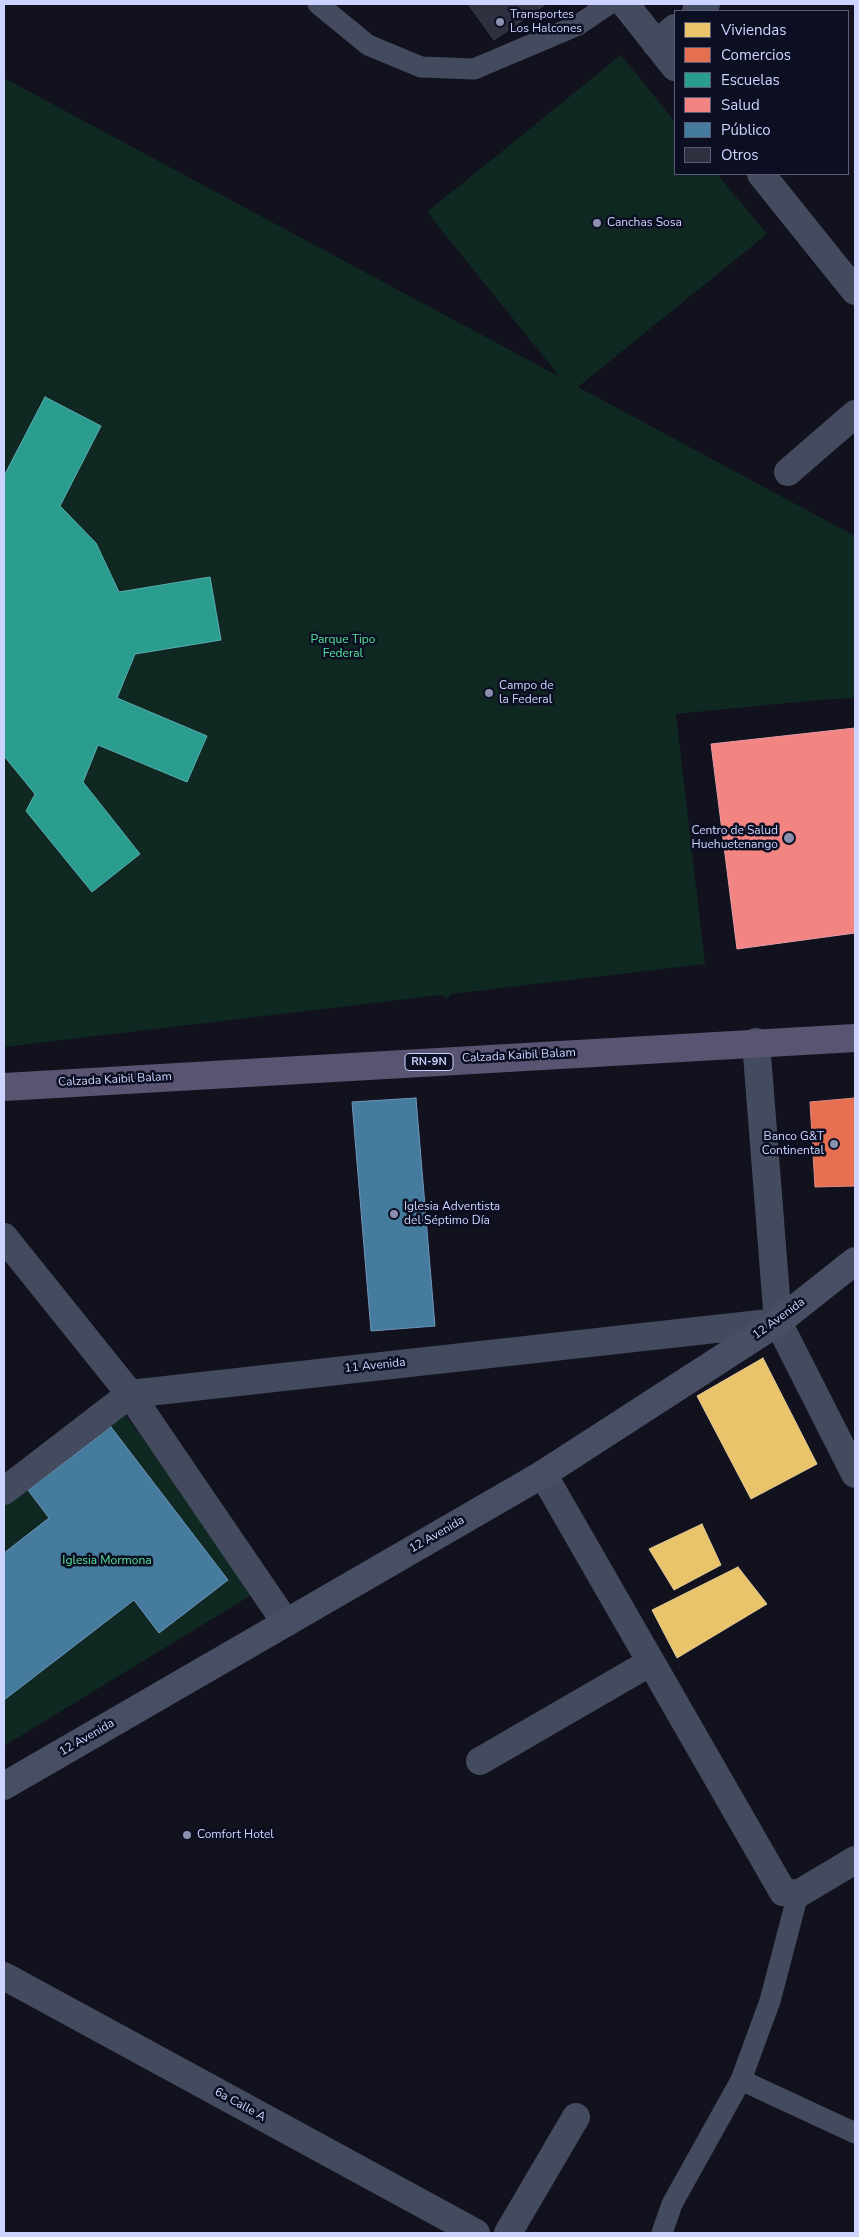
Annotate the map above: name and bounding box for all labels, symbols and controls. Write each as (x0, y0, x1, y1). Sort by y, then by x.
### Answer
place label: Transportes Los Halcones (510, 8, 582, 36)
legend (674, 10, 849, 175)
marker: Transportes Los Halcones (494, 16, 506, 28)
text: Viviendas (721, 20, 786, 40)
text: Comercios (721, 45, 791, 65)
text: Escuelas (721, 70, 780, 90)
text: Salud (721, 95, 760, 115)
text: Público (721, 120, 771, 140)
text: Otros (721, 145, 759, 165)
place label: Canchas Sosa (607, 216, 682, 230)
marker: Canchas Sosa (591, 217, 603, 229)
park label: Parque Tipo Federal (311, 633, 375, 661)
place label: Campo de la Federal (499, 679, 554, 707)
marker: Campo de la Federal (483, 687, 495, 699)
place label: Centro de Salud Huehuetenango (691, 824, 778, 852)
marker: Centro de Salud Huehuetenango (782, 831, 796, 845)
street label: Calzada Kaibil Balam (462, 1046, 576, 1066)
road number: RN-9N (405, 1054, 453, 1070)
street label: Calzada Kaibil Balam (58, 1070, 172, 1090)
place label: Banco G&T Continental (762, 1130, 824, 1158)
marker: Banco G&T Continental (828, 1138, 840, 1150)
place label: Iglesia Adventista del Séptimo Día (404, 1200, 500, 1228)
marker: Iglesia Adventista del Séptimo Día (388, 1208, 400, 1220)
street label: 12 Avenida (750, 1295, 808, 1343)
street label: 11 Avenida (344, 1356, 406, 1376)
street label: 12 Avenida (407, 1513, 467, 1557)
park label: Iglesia Mormona (62, 1554, 152, 1568)
street label: 12 Avenida (57, 1716, 117, 1760)
place label: Comfort Hotel (197, 1828, 274, 1842)
marker: Comfort Hotel (181, 1829, 193, 1841)
street label: 6a Calle A (212, 2085, 268, 2125)

